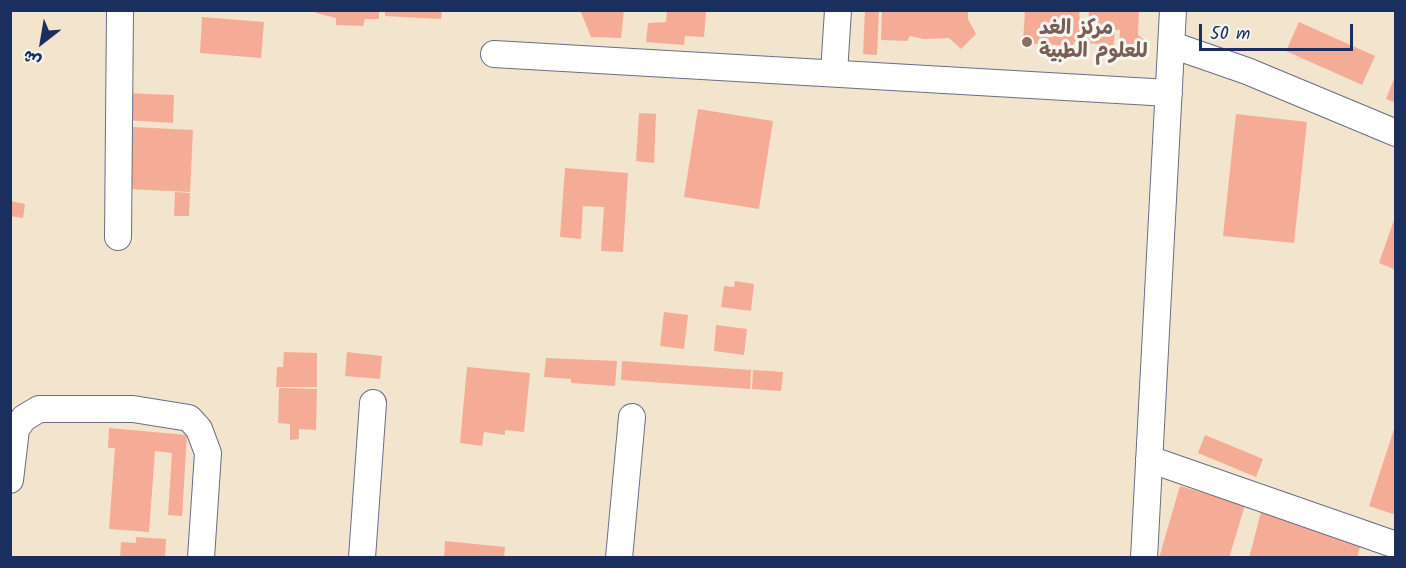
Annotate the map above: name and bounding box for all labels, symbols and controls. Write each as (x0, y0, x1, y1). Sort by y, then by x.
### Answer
north arrow (12, 12, 72, 72)
scale bar (1202, 12, 1356, 50)
place label: مركز الغد للعلوم الطبية (1039, 19, 1147, 66)
text: 50 m (1210, 20, 1250, 49)
marker: مركز الغد للعلوم الطبية (1020, 35, 1034, 49)
text: ش (18, 43, 46, 73)

